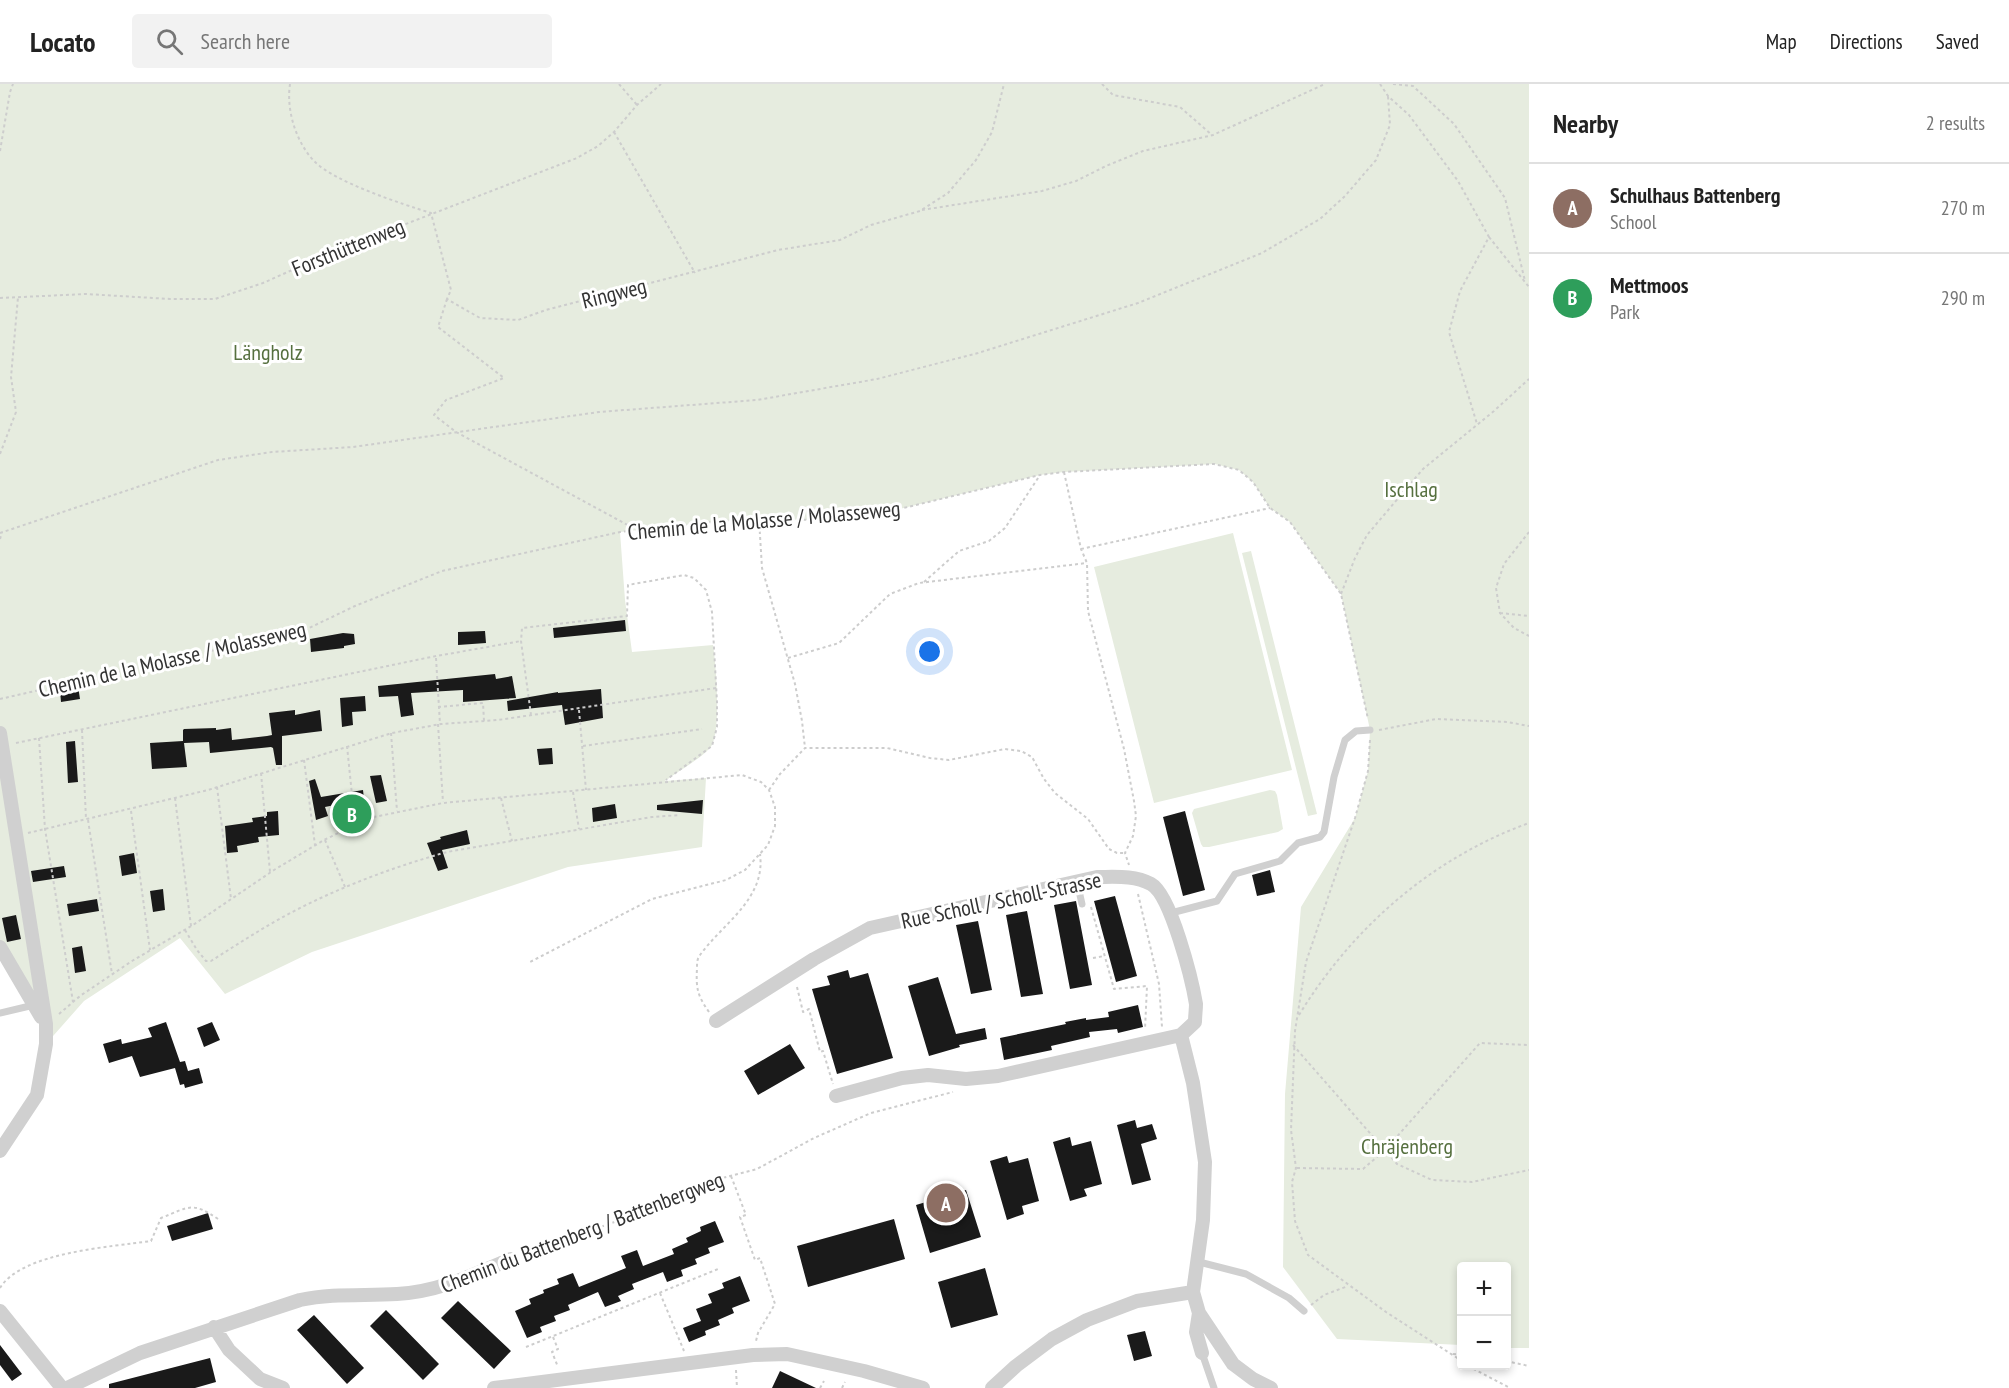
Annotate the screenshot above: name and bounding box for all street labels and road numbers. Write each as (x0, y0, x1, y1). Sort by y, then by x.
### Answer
street label: Forsthüttenweg (287, 212, 409, 282)
street label: Ringweg (579, 271, 649, 315)
street label: Chemin de la Molasse / Molasseweg (626, 494, 902, 546)
street label: Chemin de la Molasse / Molasseweg (35, 615, 309, 703)
street label: Rue Scholl / Scholl-Strasse (898, 865, 1104, 935)
street label: Chemin du Battenberg / Battenbergweg (436, 1165, 728, 1299)

